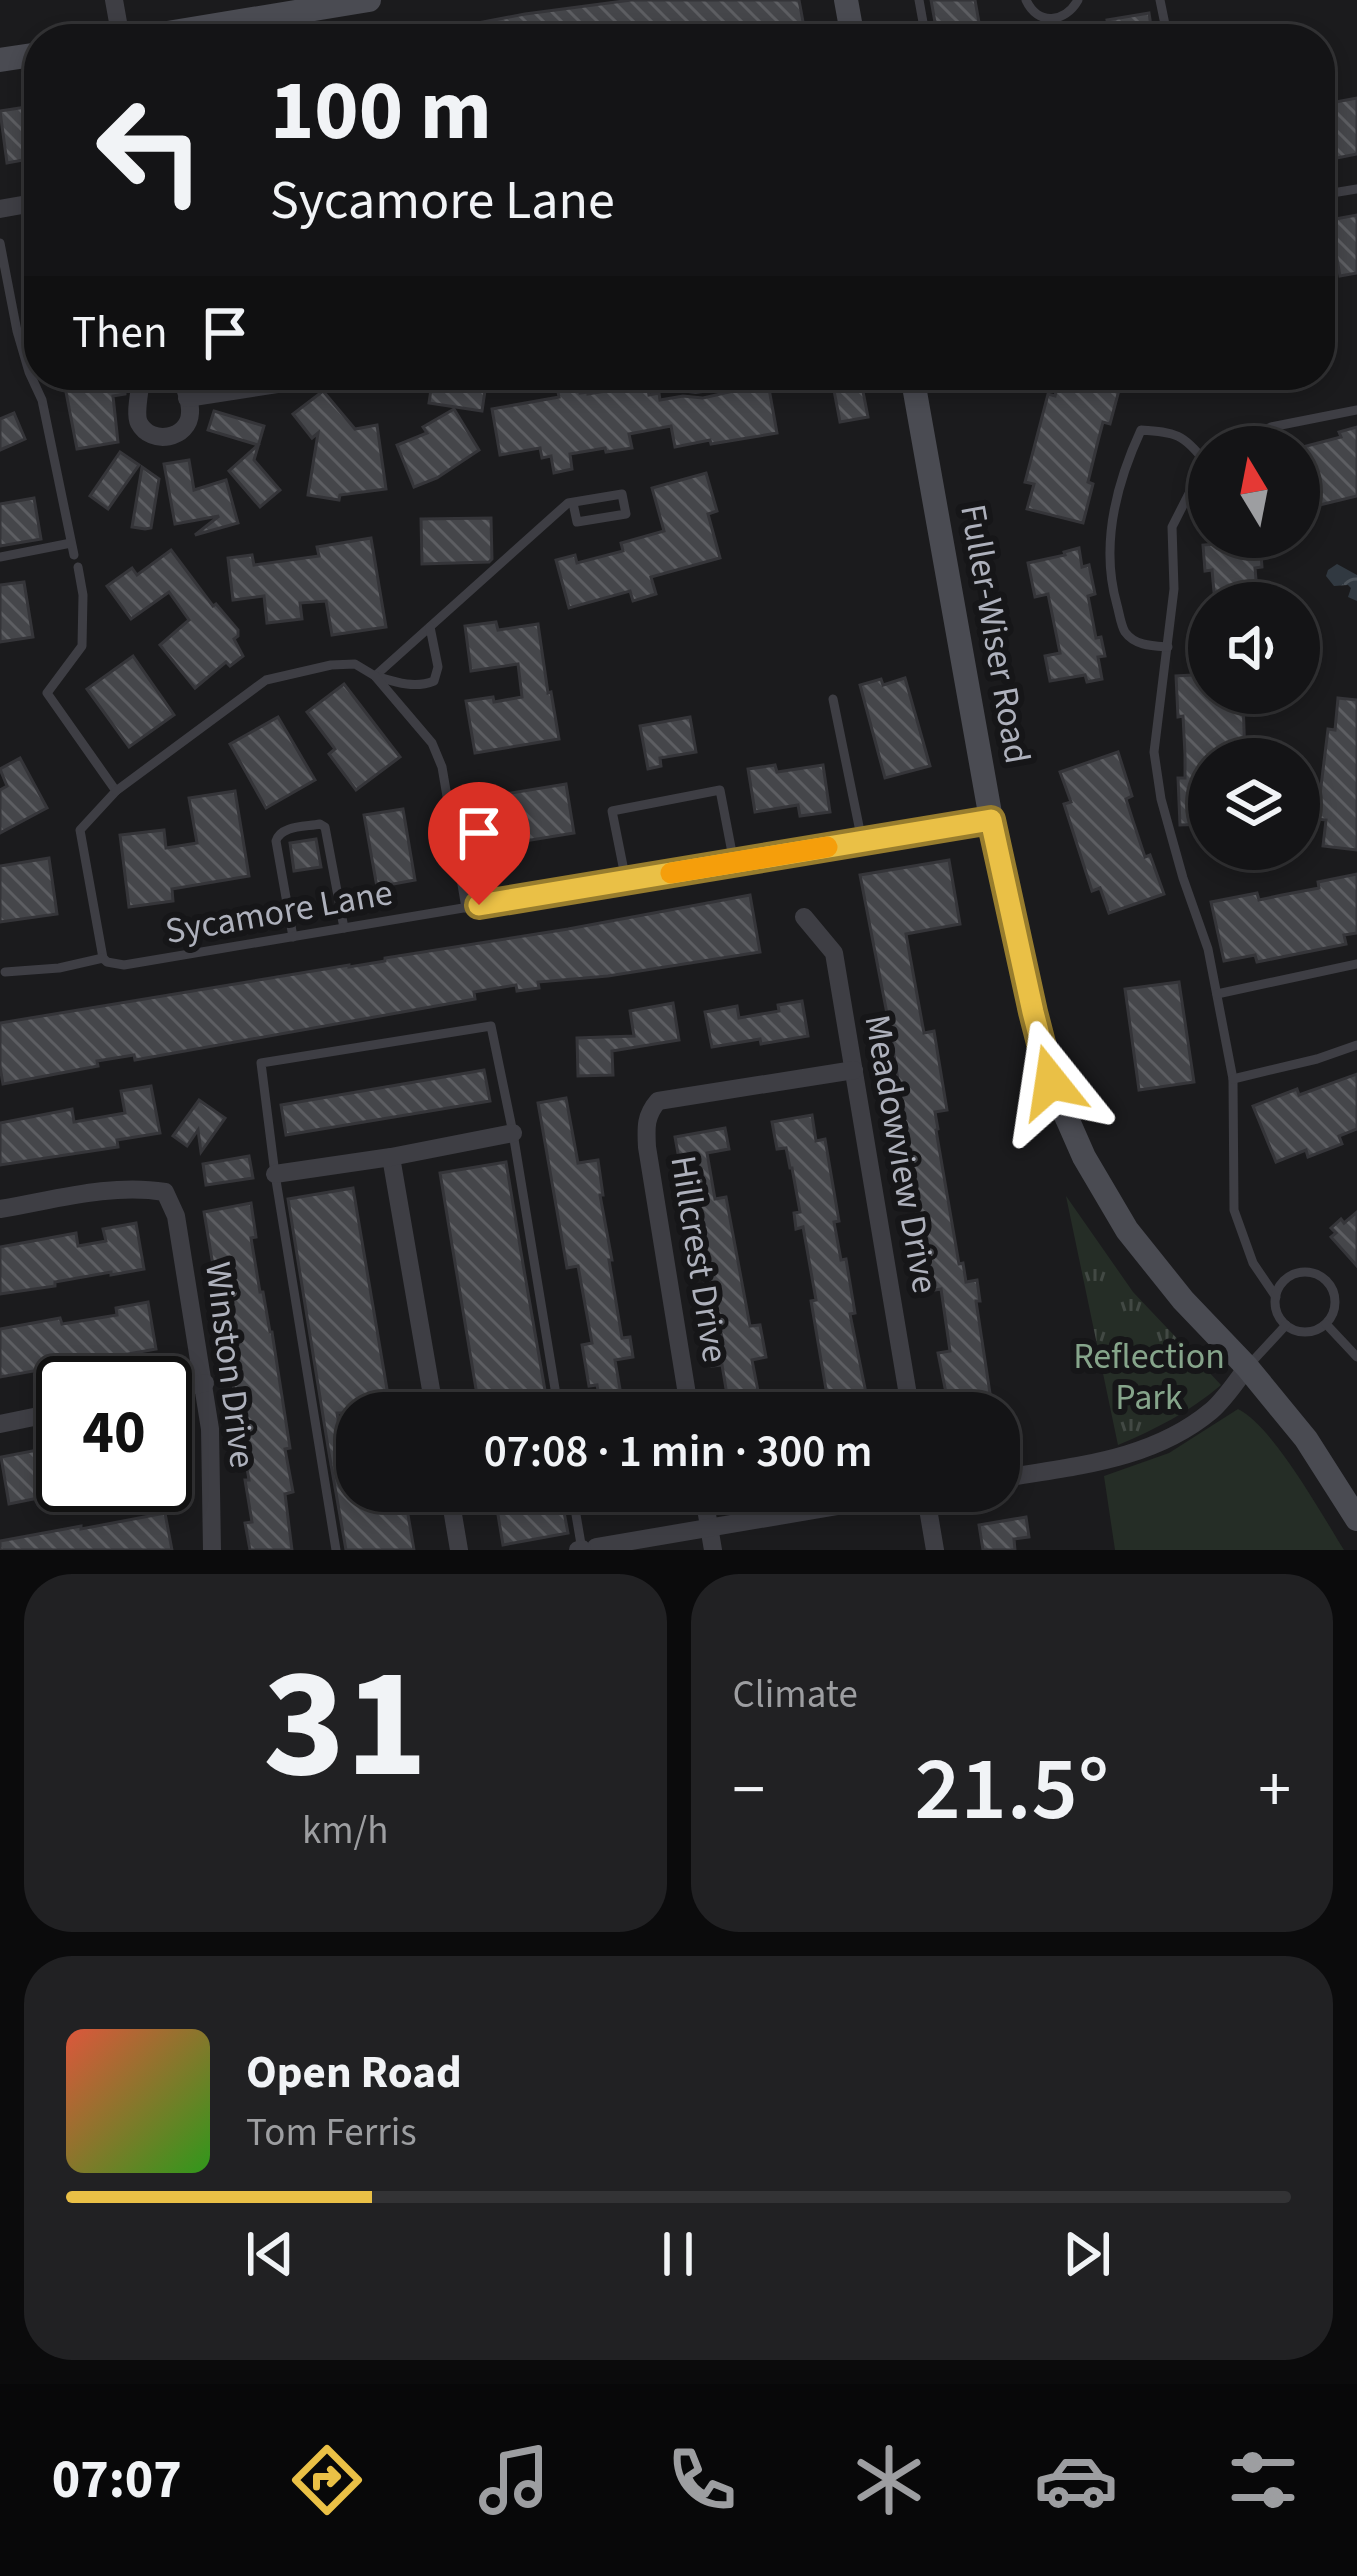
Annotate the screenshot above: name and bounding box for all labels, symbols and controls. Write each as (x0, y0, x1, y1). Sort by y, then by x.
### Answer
text: 100 m (270, 52, 492, 172)
icon: left (72, 72, 228, 228)
text: Sycamore Lane (270, 163, 615, 240)
icon: arrive (192, 300, 258, 366)
text: Then (72, 301, 168, 365)
north arrow (1188, 426, 1320, 558)
map controls (1188, 426, 1320, 870)
street label: Fuller-Wiser Road (947, 500, 1043, 768)
button: sound (1188, 582, 1320, 714)
button: layers (1188, 738, 1320, 870)
pin (428, 782, 530, 905)
icon: arrive (446, 800, 512, 866)
street label: Sycamore Lane (161, 867, 397, 957)
street label: Meadowview Drive (851, 1011, 951, 1297)
position arrow (988, 1019, 1114, 1145)
street label: Hillcrest Drive (657, 1152, 741, 1366)
street label: Winston Drive (192, 1259, 268, 1471)
park label: Reflection Park (1073, 1331, 1225, 1423)
speed limit sign: 40 (36, 1356, 192, 1512)
text: 07:08 · 1 min · 300 m (484, 1420, 872, 1484)
text: 31 (263, 1614, 428, 1836)
text: Climate (733, 1667, 858, 1723)
text: 21.5° (914, 1726, 1109, 1854)
text: − (733, 1743, 765, 1837)
text: + (1258, 1743, 1291, 1837)
text: km/h (302, 1803, 389, 1859)
text: Open Road (246, 2041, 462, 2105)
text: Tom Ferris (246, 2105, 417, 2161)
icon: previous (237, 2221, 303, 2287)
icon: pause (645, 2221, 711, 2287)
icon: next (1054, 2221, 1120, 2287)
icon: directions (285, 2438, 369, 2522)
icon: music (472, 2438, 556, 2522)
icon: phone (660, 2438, 744, 2522)
icon: climate (847, 2438, 931, 2522)
icon: car (1034, 2438, 1118, 2522)
icon: filters (1221, 2438, 1305, 2522)
text: 07:07 (52, 2442, 182, 2519)

